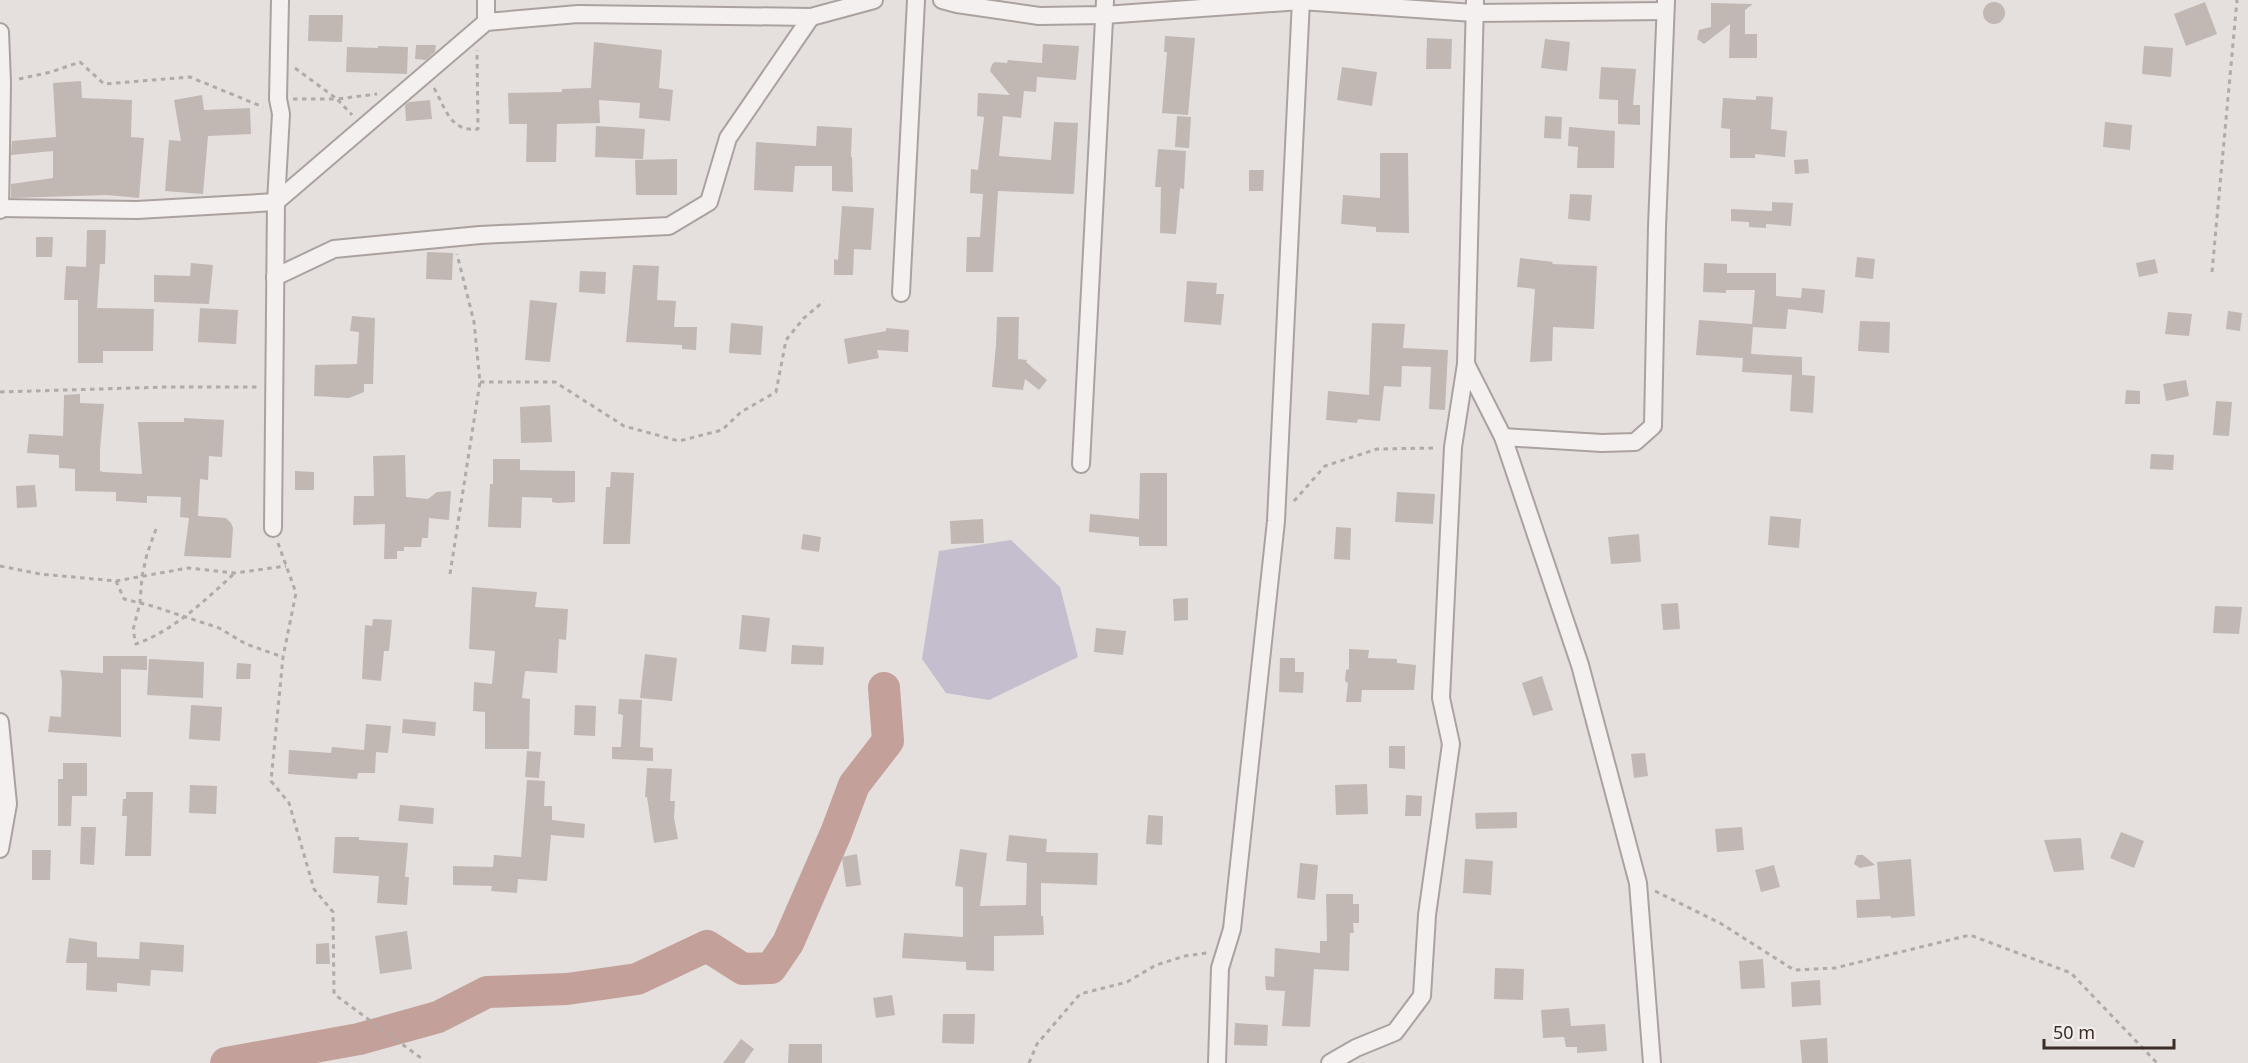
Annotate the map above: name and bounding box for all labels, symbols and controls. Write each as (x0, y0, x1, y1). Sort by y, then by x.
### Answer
scale bar (2044, 1012, 2174, 1050)
text: 50 m (2053, 1020, 2095, 1044)

